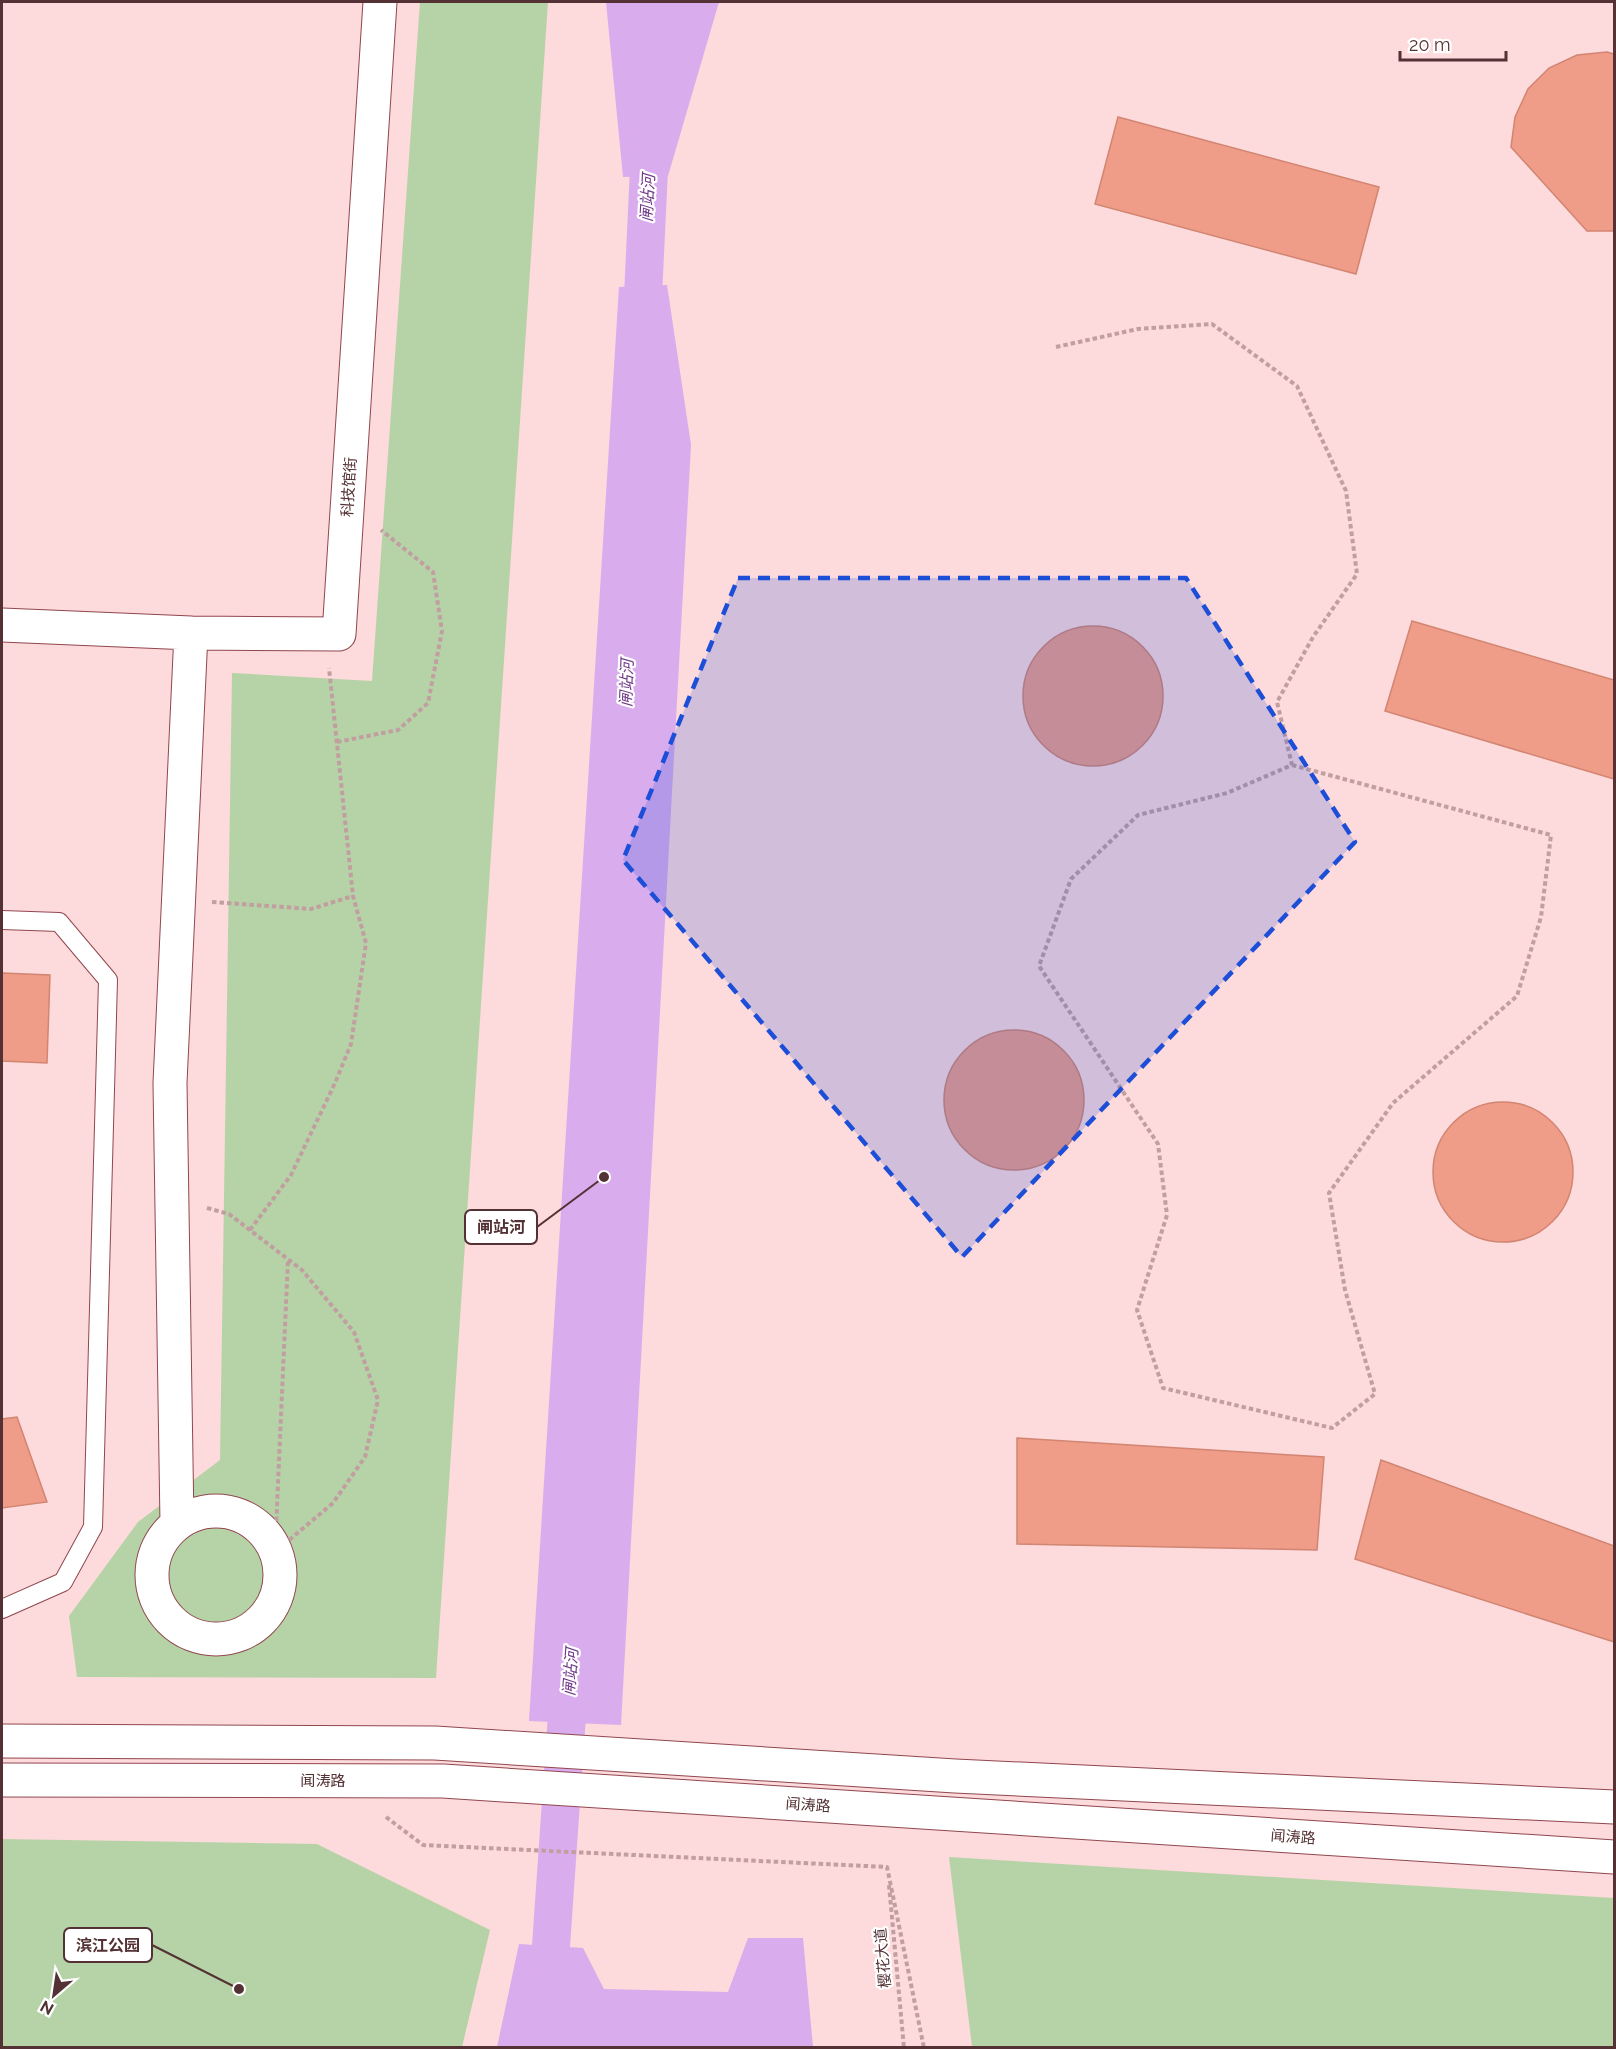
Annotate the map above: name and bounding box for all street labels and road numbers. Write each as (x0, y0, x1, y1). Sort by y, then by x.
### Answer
street label: 科技馆街 (338, 456, 360, 518)
street label: 闻涛路 (300, 1772, 346, 1790)
street label: 闻涛路 (785, 1794, 831, 1816)
street label: 闻涛路 (1270, 1826, 1316, 1848)
street label: 樱花大道 (871, 1927, 895, 1989)

